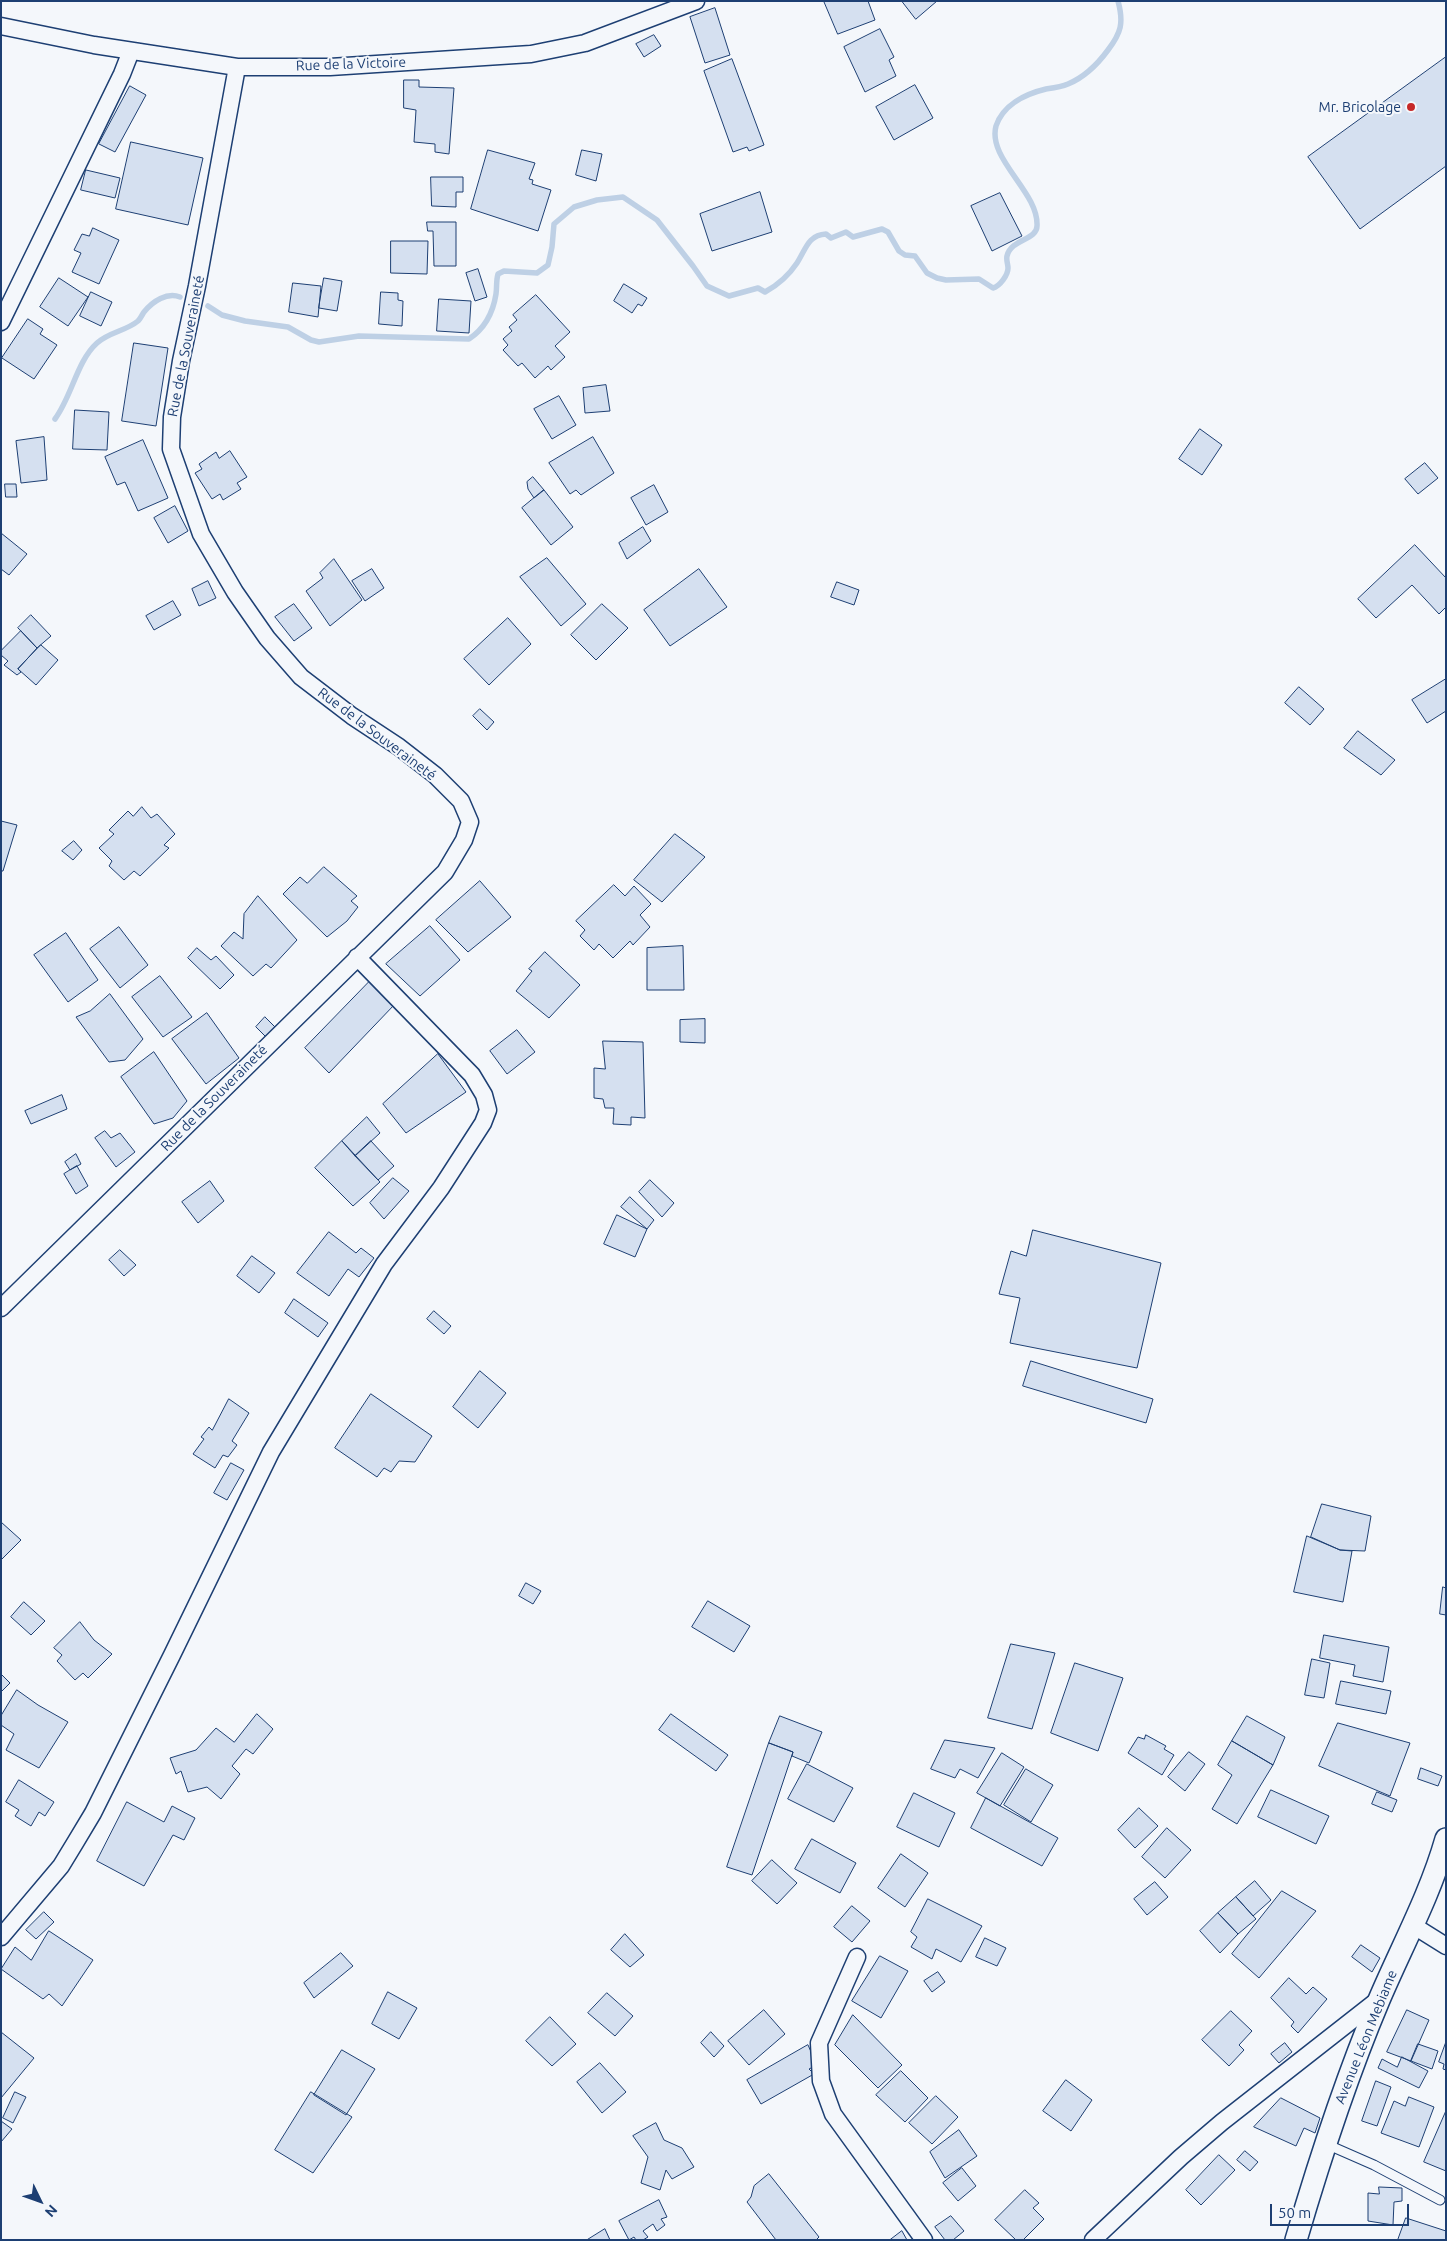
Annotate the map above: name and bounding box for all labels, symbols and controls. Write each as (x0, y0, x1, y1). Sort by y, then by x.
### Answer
street label: Rue de la Victoire (296, 54, 406, 74)
place label: Mr. Bricolage (1319, 99, 1401, 115)
marker: Mr. Bricolage (1405, 101, 1417, 113)
street label: Rue de la Souveraineté (164, 274, 208, 418)
street label: Rue de la Souveraineté (315, 684, 439, 784)
street label: Rue de la Souveraineté (157, 1041, 271, 1155)
street label: Avenue Léon Mebiame (1331, 1968, 1401, 2106)
north arrow (15, 2176, 65, 2226)
scale bar (1272, 2194, 1411, 2226)
text: N (42, 2202, 61, 2220)
text: 50 m (1278, 2204, 1311, 2221)

